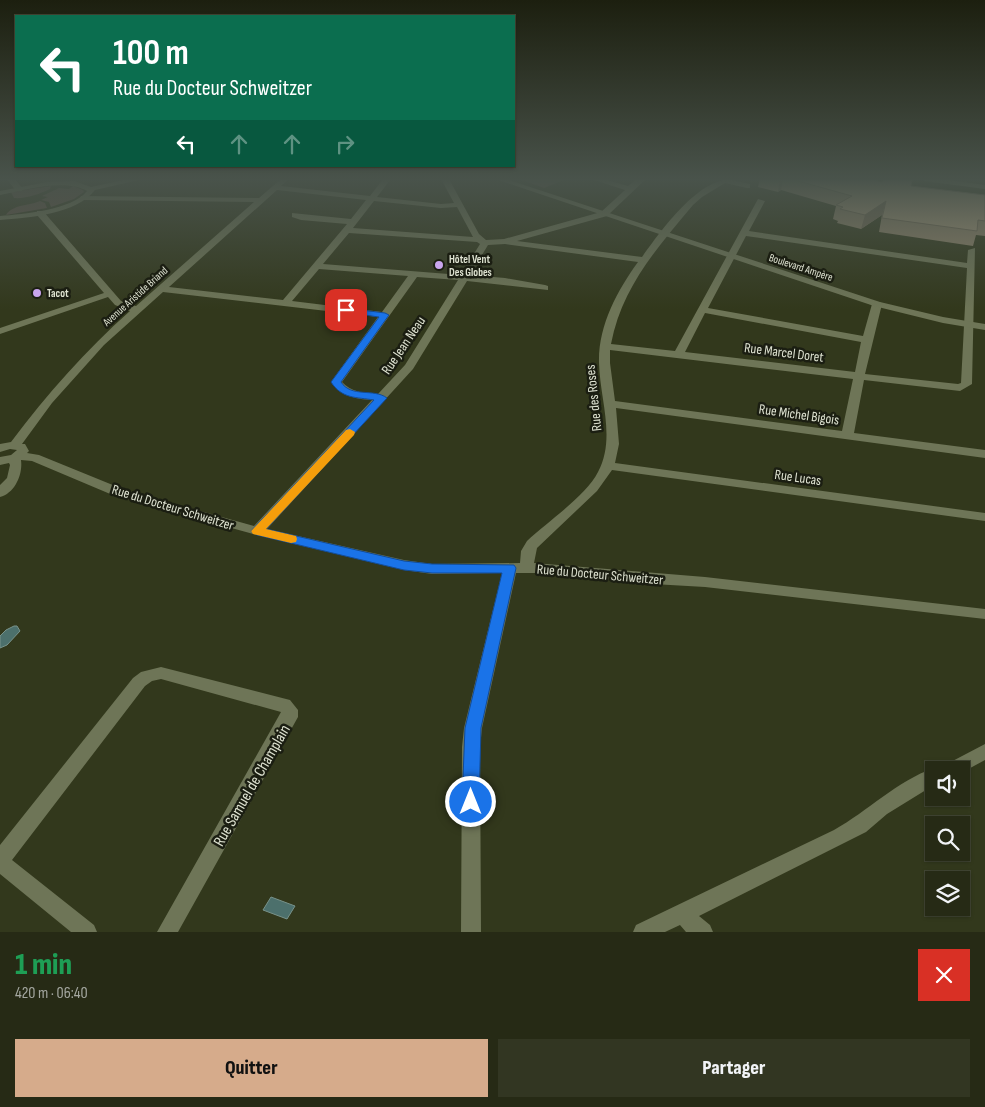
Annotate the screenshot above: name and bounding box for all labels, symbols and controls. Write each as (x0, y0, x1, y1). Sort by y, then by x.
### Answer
text: 100 m (113, 32, 189, 75)
icon: left (30, 35, 95, 100)
text: Rue du Docteur Schweitzer (113, 75, 312, 102)
icon: left (172, 130, 200, 158)
icon: ahead (225, 130, 253, 158)
icon: ahead (278, 130, 306, 158)
icon: right (331, 130, 359, 158)
street label: Boulevard Ampère (767, 251, 834, 284)
place label: Hôtel Vent Des Globes (449, 253, 492, 279)
marker: Hôtel Vent Des Globes (433, 259, 445, 271)
street label: Avenue Aristide Briand (100, 264, 171, 329)
marker: Tacot (31, 287, 43, 299)
place label: Tacot (47, 287, 69, 300)
pin (325, 289, 367, 331)
icon: arrive (332, 296, 360, 324)
street label: Rue Jean Neau (378, 313, 429, 378)
street label: Rue Marcel Doret (743, 339, 825, 366)
street label: Rue des Roses (582, 364, 605, 432)
street label: Rue Michel Bigois (758, 400, 840, 429)
street label: Rue Lucas (773, 466, 822, 489)
street label: Rue du Docteur Schweitzer (110, 481, 236, 534)
street label: Rue du Docteur Schweitzer (536, 561, 664, 588)
street label: Rue Samuel de Champlain (210, 722, 295, 850)
map controls (925, 761, 970, 916)
button: sound (925, 761, 970, 806)
position arrow (444, 775, 496, 827)
button: search (925, 816, 970, 861)
button: layers (925, 871, 970, 916)
text: 1 min (15, 947, 72, 983)
button: close (918, 949, 970, 1001)
text: 420 m · 06:40 (15, 984, 88, 1003)
button: Quitter (15, 1039, 488, 1097)
button: Partager (498, 1039, 970, 1097)

